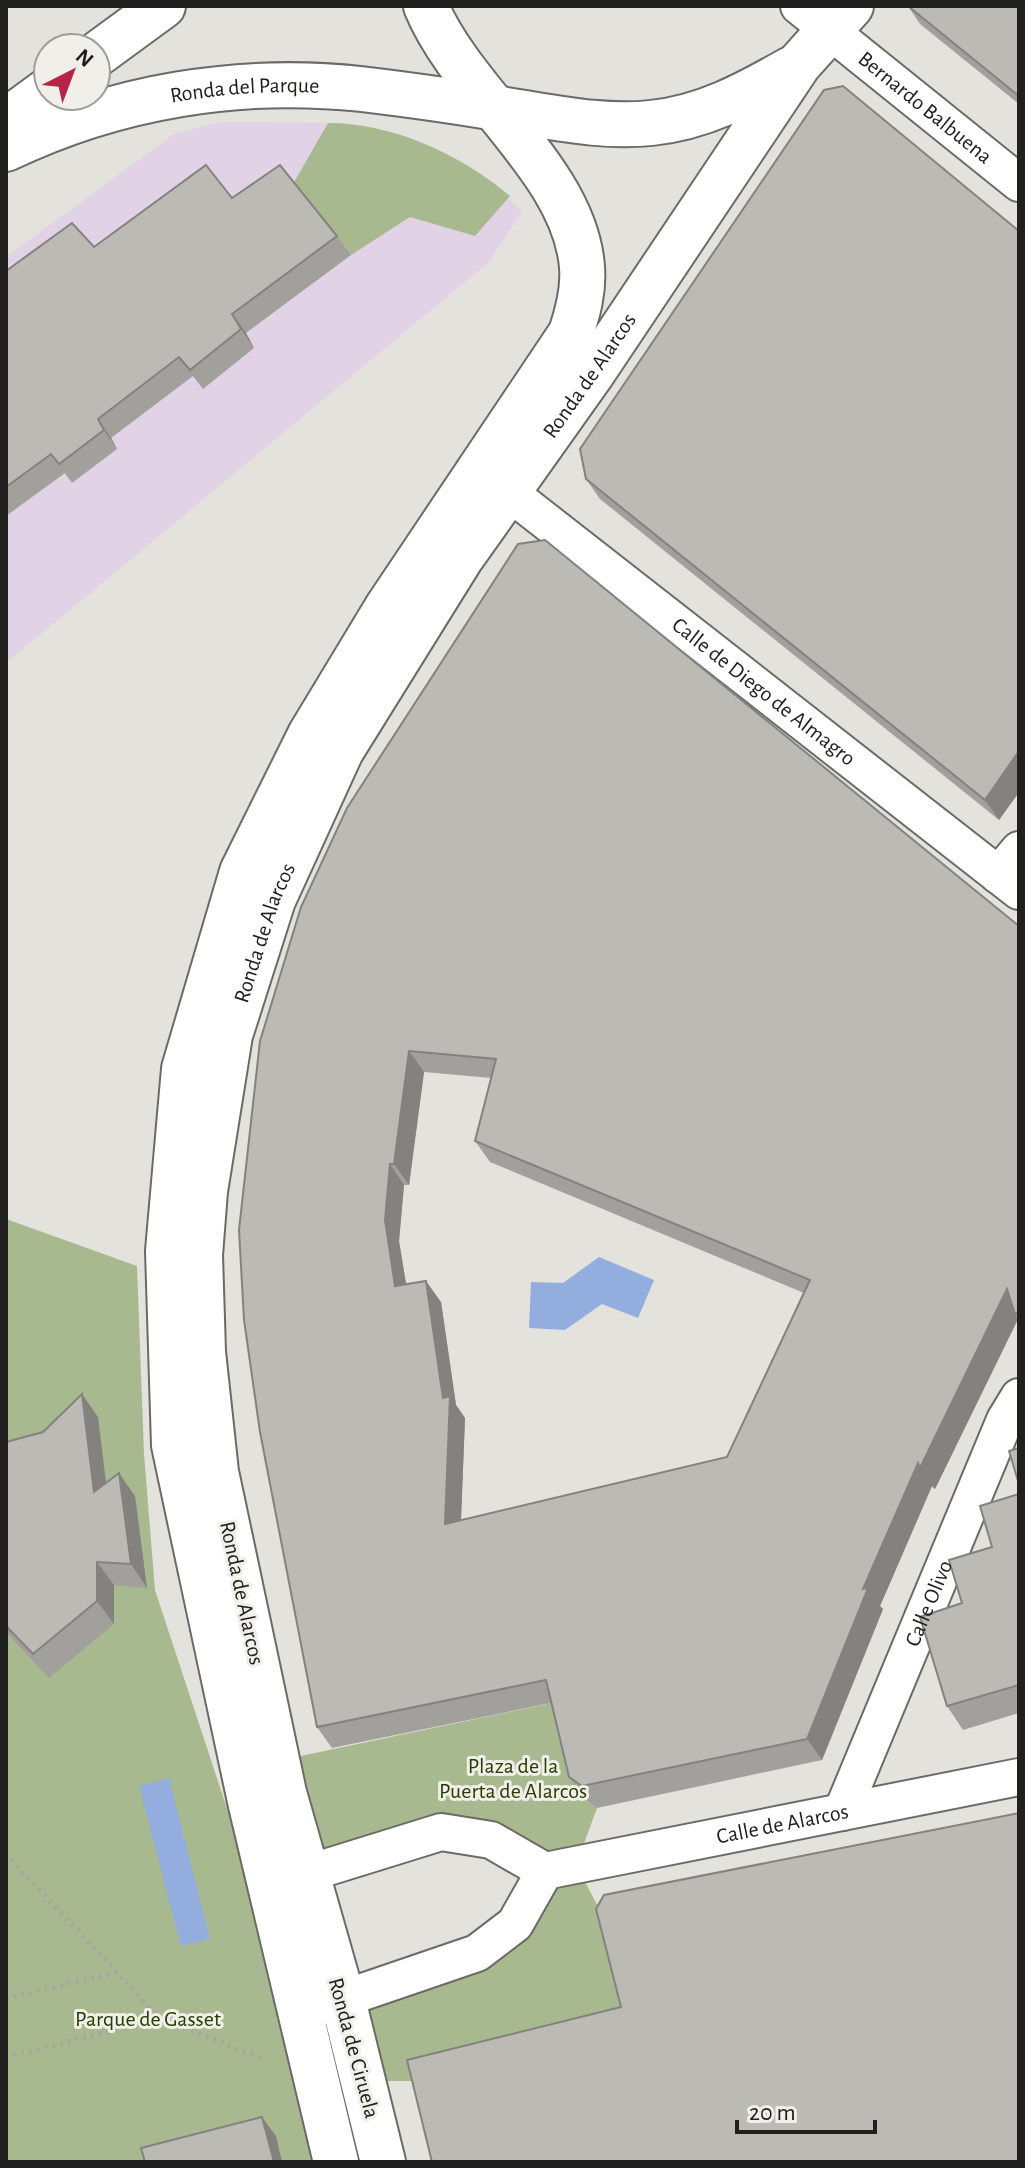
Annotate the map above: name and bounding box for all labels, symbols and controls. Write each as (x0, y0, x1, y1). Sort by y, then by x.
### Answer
north arrow (32, 32, 112, 112)
text: N (72, 45, 98, 71)
street label: Bernardo Balbuena (854, 47, 996, 168)
street label: Ronda del Parque (168, 74, 320, 107)
street label: Ronda de Alarcos (539, 309, 640, 442)
street label: Calle de Diego de Almagro (668, 613, 860, 770)
street label: Ronda de Alarcos (230, 860, 299, 1005)
street label: Ronda de Alarcos (216, 1519, 268, 1667)
street label: Calle Olivo (901, 1557, 956, 1649)
park label: Plaza de la Puerta de Alarcos (439, 1755, 587, 1802)
street label: Calle de Alarcos (714, 1800, 850, 1848)
street label: Ronda de Ciruela (325, 1975, 383, 2121)
park label: Parque de Gasset (75, 2008, 221, 2030)
scale bar (737, 2084, 875, 2134)
text: 20 m (749, 2101, 796, 2125)

